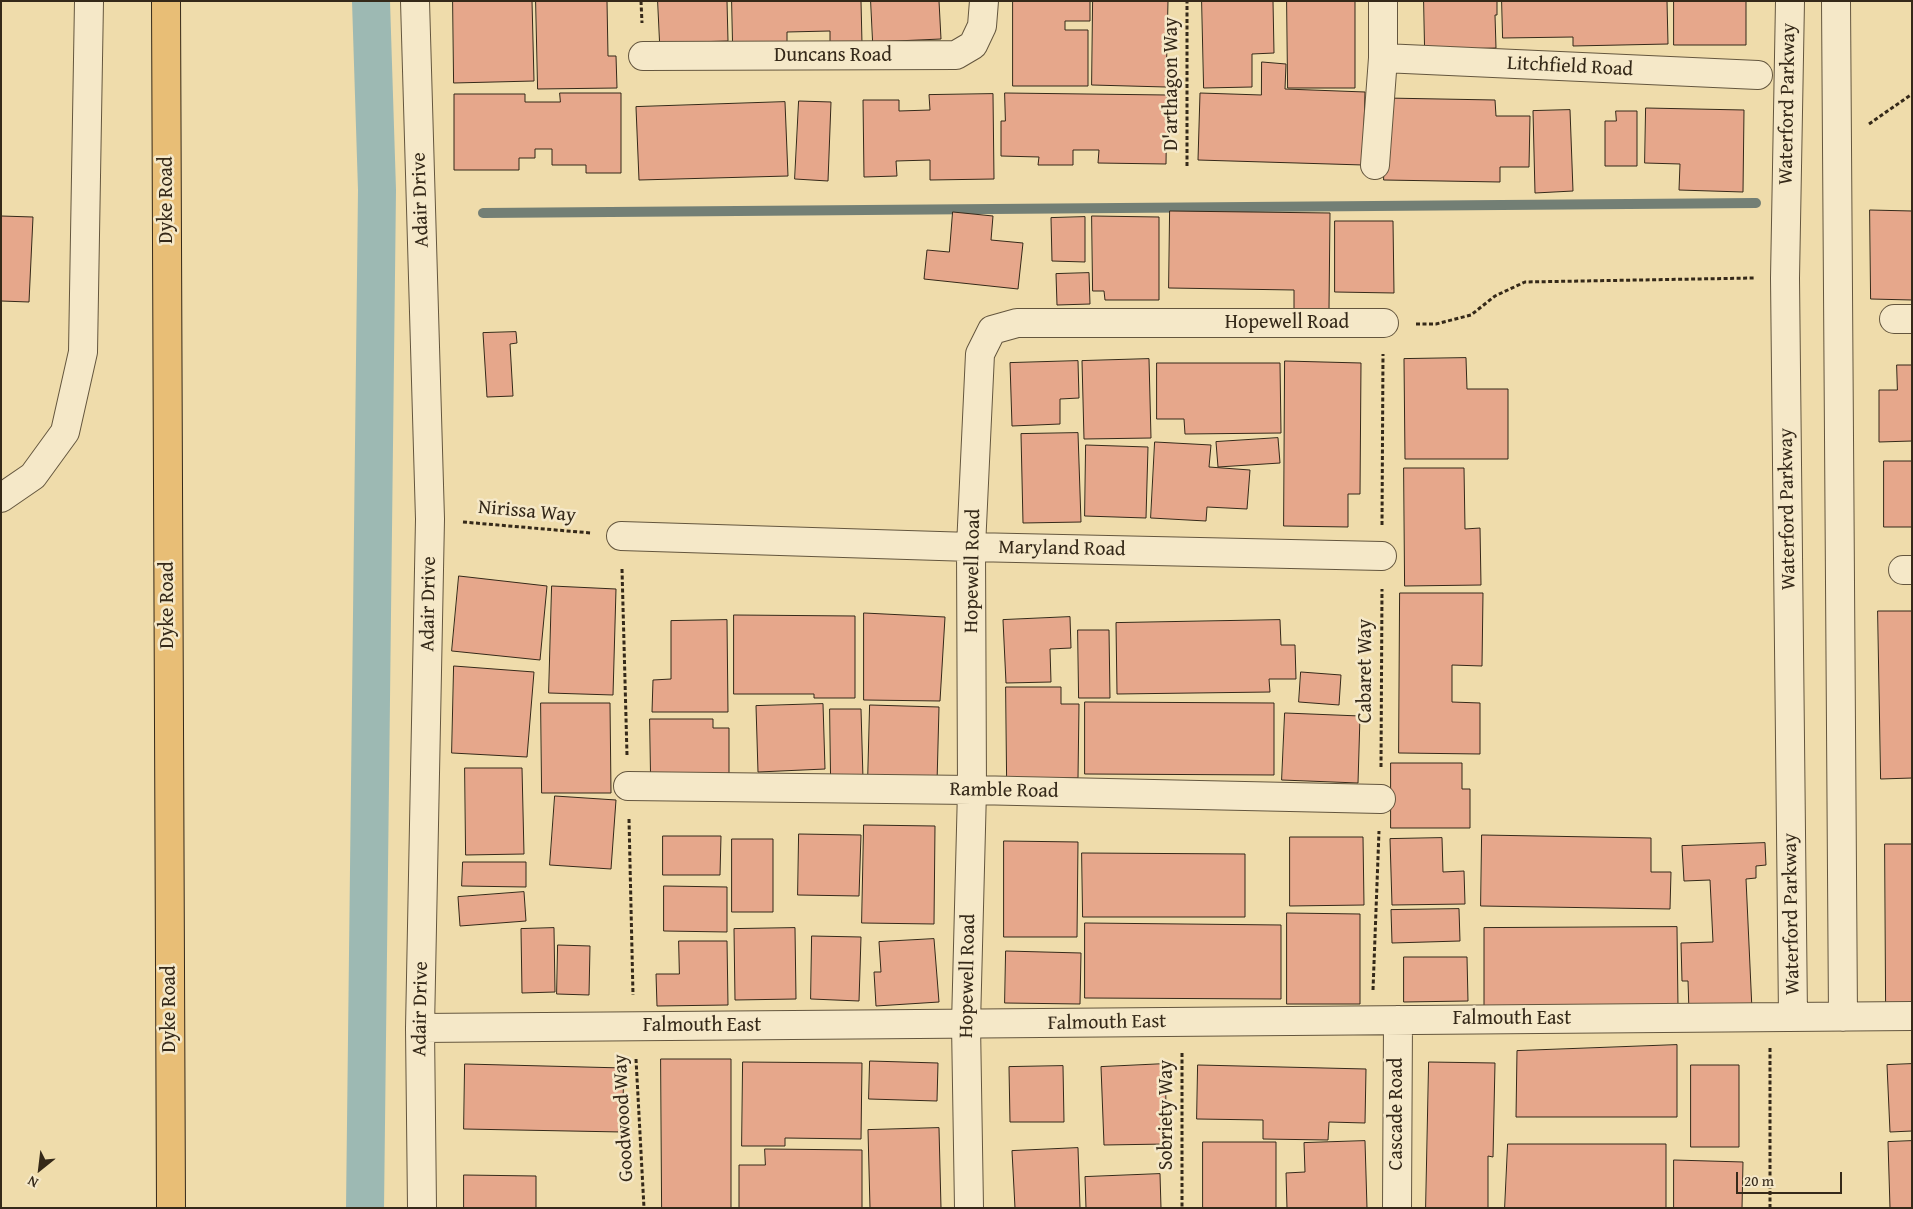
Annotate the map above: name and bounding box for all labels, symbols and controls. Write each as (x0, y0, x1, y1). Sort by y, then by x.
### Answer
street label: D'arthagon Way (1160, 17, 1184, 151)
street label: Waterford Parkway (1775, 23, 1801, 185)
street label: Duncans Road (774, 44, 892, 68)
street label: Litchfield Road (1506, 52, 1634, 82)
street label: Adair Drive (407, 152, 435, 248)
street label: Dyke Road (155, 156, 179, 244)
street label: Hopewell Road (1225, 311, 1349, 335)
street label: Waterford Parkway (1775, 428, 1801, 590)
street label: Nirissa Way (477, 496, 577, 528)
street label: Hopewell Road (960, 509, 986, 633)
street label: Maryland Road (998, 536, 1126, 562)
street label: Adair Drive (416, 556, 442, 652)
street label: Dyke Road (156, 561, 180, 649)
street label: Cabaret Way (1354, 619, 1378, 723)
street label: Ramble Road (949, 778, 1059, 804)
street label: Waterford Parkway (1779, 833, 1805, 995)
street label: Hopewell Road (955, 914, 981, 1038)
street label: Adair Drive (408, 961, 434, 1057)
street label: Dyke Road (158, 965, 182, 1053)
street label: Falmouth East (1453, 1007, 1571, 1031)
street label: Falmouth East (1047, 1010, 1167, 1036)
street label: Falmouth East (643, 1014, 761, 1038)
street label: Goodwood Way (609, 1054, 639, 1182)
street label: Cascade Road (1385, 1058, 1409, 1170)
street label: Sobriety Way (1155, 1060, 1179, 1170)
north arrow (15, 1144, 65, 1194)
scale bar (1738, 1162, 1844, 1194)
text: 20 m (1744, 1170, 1774, 1191)
text: N (24, 1171, 42, 1193)

